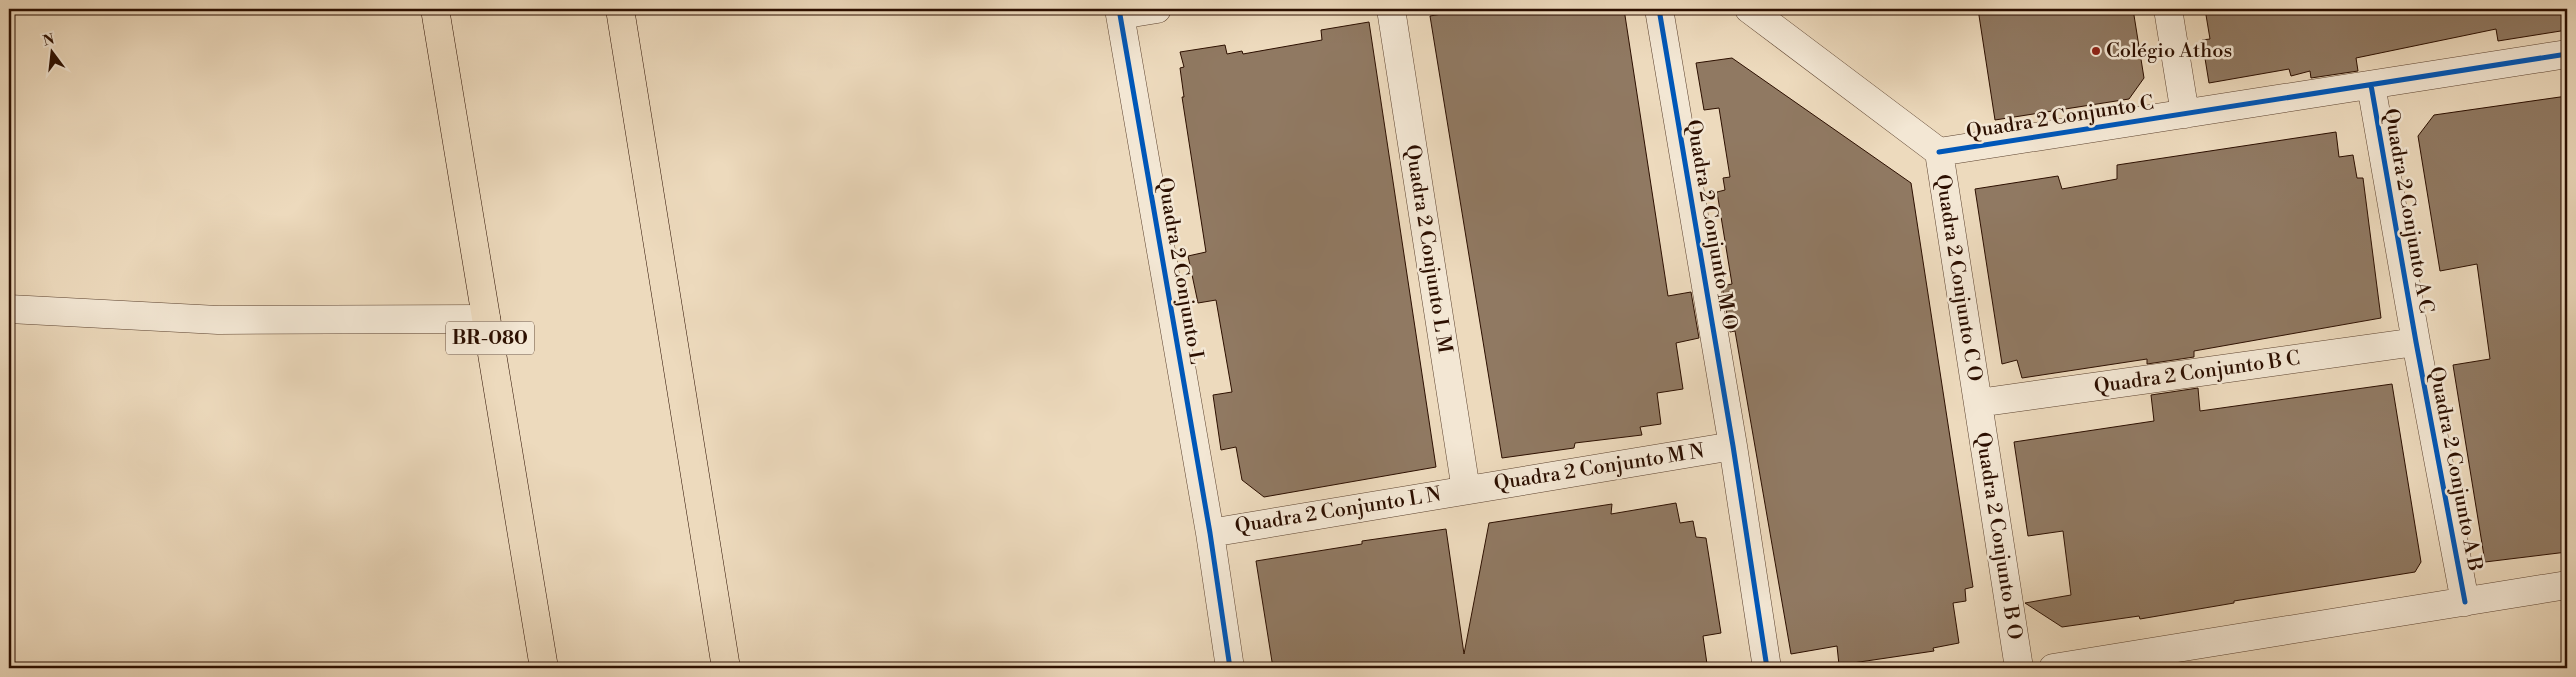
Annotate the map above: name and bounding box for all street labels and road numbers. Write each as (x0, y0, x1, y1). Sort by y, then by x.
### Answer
street label: Quadra 2 Conjunto C (1964, 91, 2156, 145)
street label: Quadra 2 Conjunto A C (2378, 107, 2438, 315)
street label: Quadra 2 Conjunto M O (1680, 118, 1742, 332)
street label: Quadra 2 Conjunto L M (1399, 143, 1457, 355)
street label: Quadra 2 Conjunto C O (1929, 173, 1987, 383)
street label: Quadra 2 Conjunto L (1151, 176, 1209, 366)
road number: BR-080 (446, 322, 534, 354)
street label: Quadra 2 Conjunto B C (2092, 346, 2302, 400)
street label: Quadra 2 Conjunto A B (2423, 365, 2487, 573)
street label: Quadra 2 Conjunto B O (1969, 430, 2027, 642)
street label: Quadra 2 Conjunto M N (1492, 439, 1706, 497)
street label: Quadra 2 Conjunto L N (1233, 482, 1443, 540)

